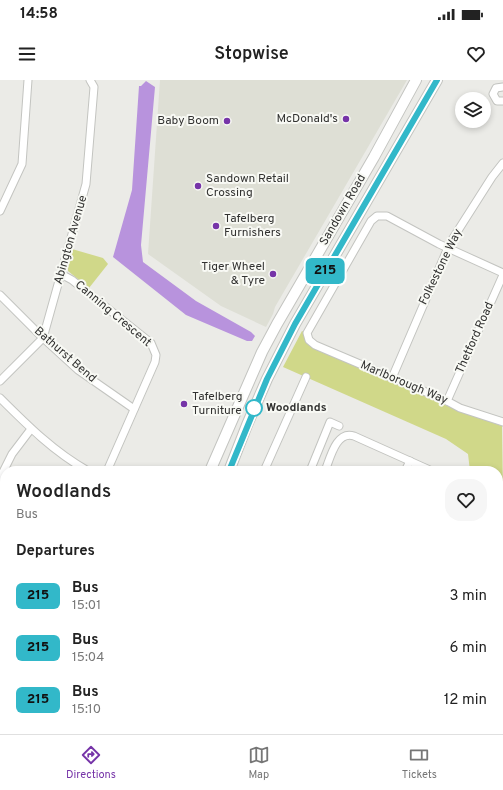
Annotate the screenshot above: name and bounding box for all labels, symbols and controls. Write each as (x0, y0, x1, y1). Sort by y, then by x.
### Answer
text: 14:58 (20, 5, 58, 24)
icon: menu (16, 43, 38, 65)
text: Stopwise (214, 43, 289, 66)
icon: heart (465, 43, 487, 65)
map controls (455, 92, 491, 128)
button: layers (455, 92, 491, 128)
place label: McDonald's (276, 111, 338, 127)
place label: Baby Boom (157, 113, 219, 129)
marker: McDonald's (341, 114, 351, 124)
marker: Baby Boom (222, 116, 232, 126)
place label: Sandown Retail Crossing (206, 171, 289, 201)
street label: Sandown Road (316, 171, 370, 249)
marker: Sandown Retail Crossing (193, 181, 203, 191)
street label: Abington Avenue (51, 194, 91, 286)
place label: Tafelberg Furnishers (224, 211, 281, 241)
marker: Tafelberg Furnishers (211, 221, 221, 231)
street label: Folkestone Way (416, 226, 466, 308)
line badge: 215 (302, 258, 348, 284)
place label: Tiger Wheel & Tyre (201, 259, 265, 289)
text: 215 (314, 262, 336, 279)
marker: Tiger Wheel & Tyre (268, 269, 278, 279)
street label: Canning Crescent (71, 277, 155, 351)
street label: Thetford Road (452, 300, 498, 376)
street label: Bathurst Bend (30, 323, 100, 387)
street label: Marlborough Way (358, 357, 450, 409)
place label: Tafelberg Turniture (192, 389, 242, 419)
marker: Tafelberg Turniture (179, 399, 189, 409)
marker: Woodlands (245, 399, 263, 417)
place label: Woodlands (266, 400, 327, 416)
button: heart (445, 479, 487, 521)
text: Woodlands (16, 480, 111, 504)
text: Bus (16, 507, 38, 523)
text: Departures (16, 542, 95, 561)
text: Bus (72, 579, 99, 598)
text: 215 (27, 587, 49, 604)
text: 3 min (449, 587, 487, 606)
text: 15:01 (72, 598, 101, 614)
text: Bus (72, 631, 99, 650)
text: 215 (27, 639, 49, 656)
text: 6 min (450, 639, 487, 658)
text: 15:04 (72, 650, 104, 666)
text: Bus (72, 683, 99, 702)
text: 215 (27, 691, 49, 708)
text: 12 min (444, 691, 487, 710)
text: 15:10 (72, 702, 101, 718)
tab: Directions (66, 744, 116, 782)
tab: Map (248, 744, 270, 782)
tab: Tickets (402, 744, 437, 782)

